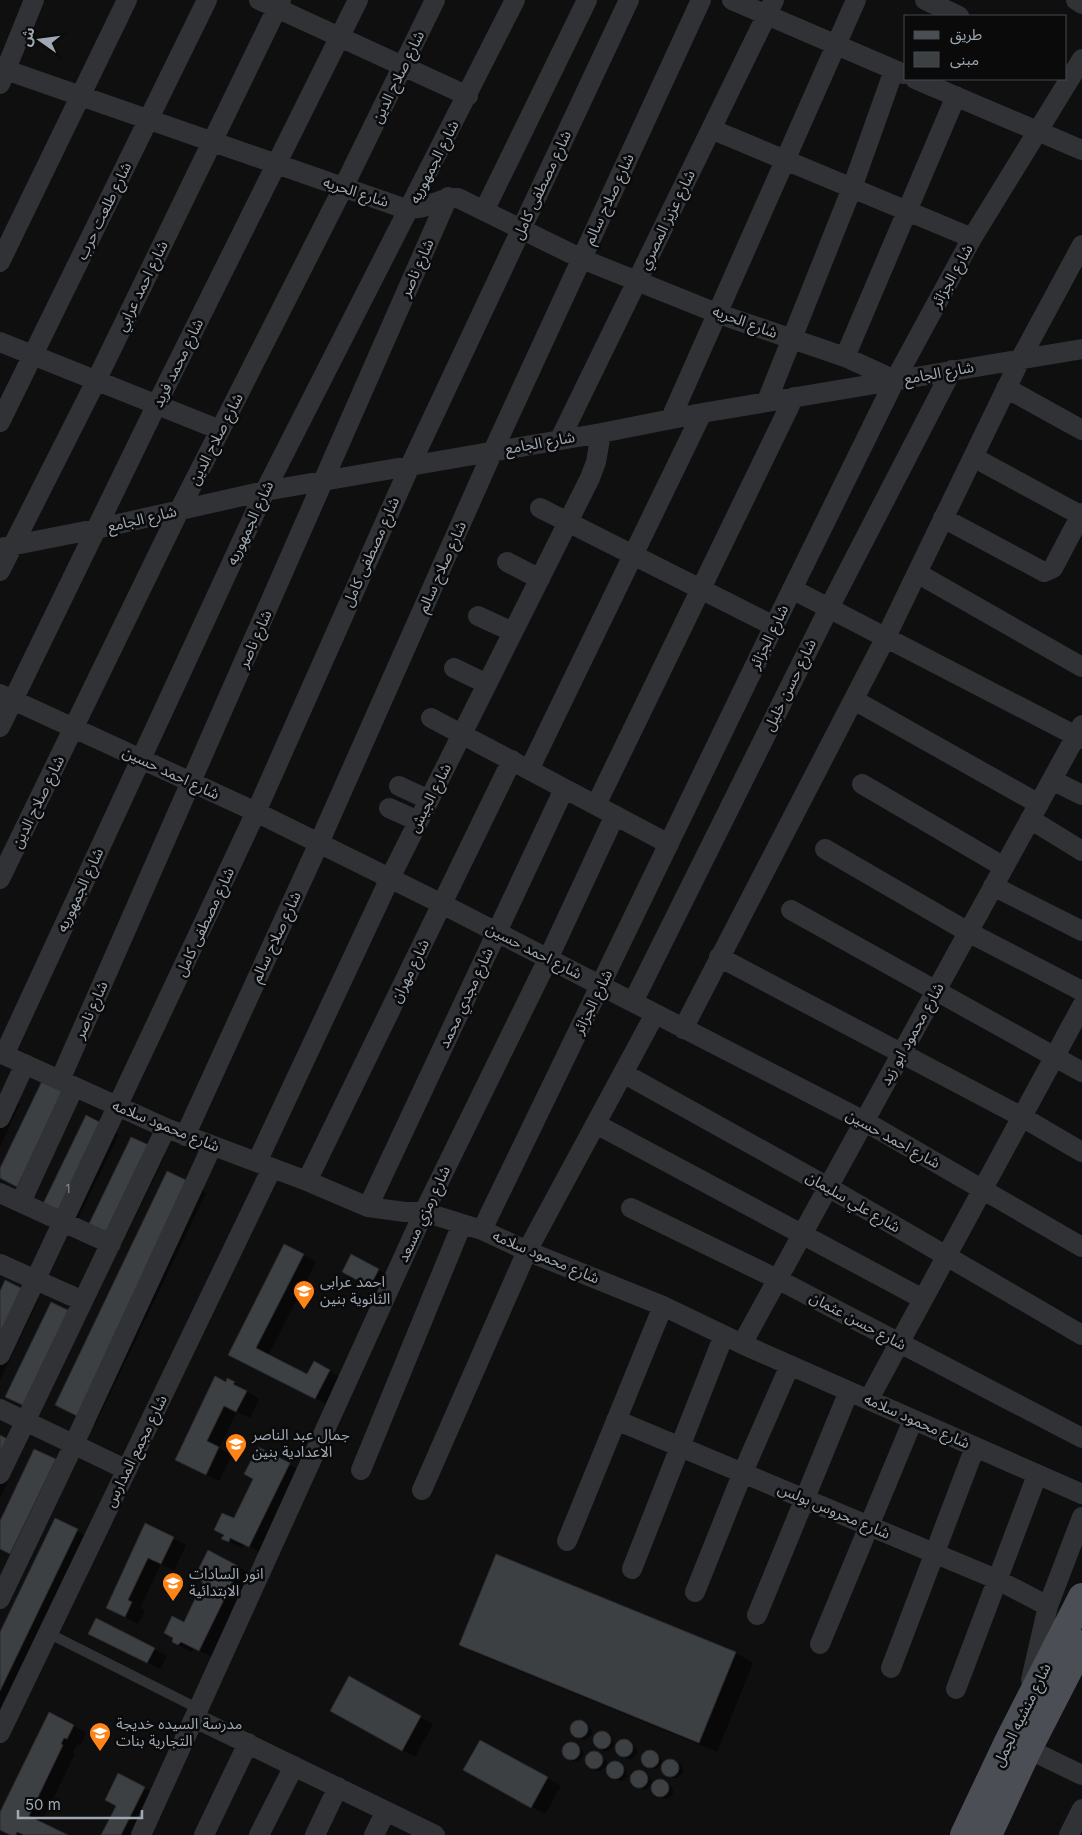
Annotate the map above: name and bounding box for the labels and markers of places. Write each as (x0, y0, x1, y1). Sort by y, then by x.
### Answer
place label: احمد عرابى الثانوية بنين (320, 1272, 390, 1308)
school or university icon: احمد عرابى الثانوية بنين (292, 1279, 316, 1310)
place label: جمال عبد الناصر الاعدادية بنين (251, 1425, 350, 1461)
school or university icon: جمال عبد الناصر الاعدادية بنين (224, 1432, 248, 1463)
place label: انور السادات الابتدائية (189, 1564, 264, 1600)
school or university icon: انور السادات الابتدائية (161, 1571, 185, 1602)
place label: مدرسة السيده خديجة التجارية بنات (116, 1714, 242, 1750)
school or university icon: مدرسة السيده خديجة التجارية بنات (88, 1721, 112, 1752)

